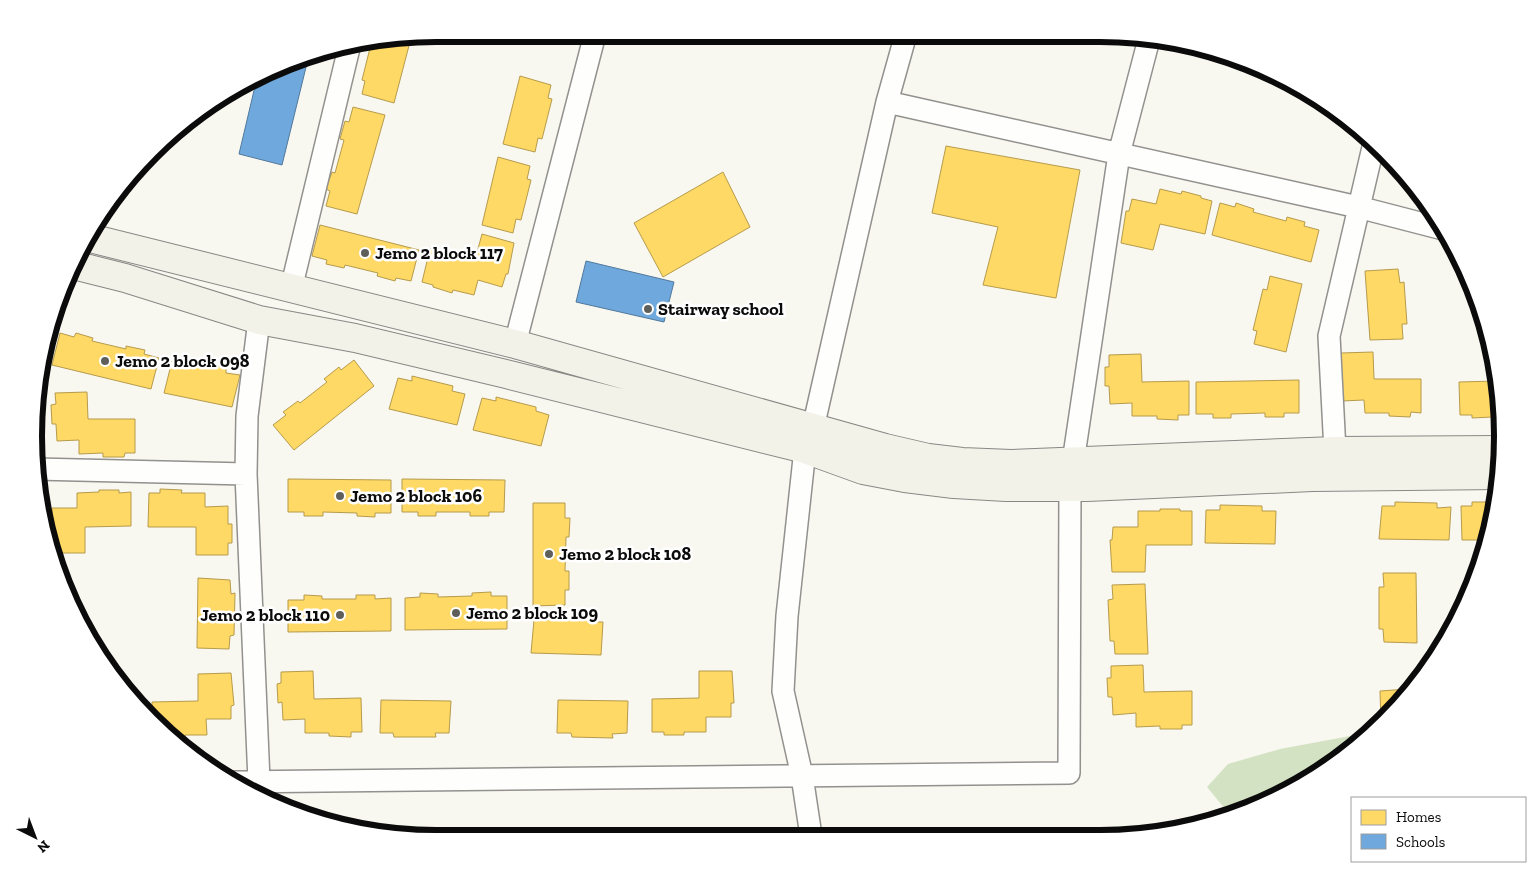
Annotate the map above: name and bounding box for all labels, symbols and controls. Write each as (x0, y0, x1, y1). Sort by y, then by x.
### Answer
place label: Jemo 2 block 117 (375, 242, 503, 264)
marker: Jemo 2 block 117 (359, 247, 371, 259)
place label: Stairway school (658, 298, 784, 320)
marker: Stairway school (642, 303, 654, 315)
place label: Jemo 2 block 098 (115, 350, 250, 372)
marker: Jemo 2 block 098 (99, 355, 111, 367)
place label: Jemo 2 block 106 (350, 485, 482, 507)
marker: Jemo 2 block 106 (334, 490, 346, 502)
place label: Jemo 2 block 108 (559, 543, 691, 565)
marker: Jemo 2 block 108 (543, 548, 555, 560)
place label: Jemo 2 block 109 (466, 602, 598, 624)
place label: Jemo 2 block 110 (200, 604, 330, 626)
marker: Jemo 2 block 109 (450, 607, 462, 619)
marker: Jemo 2 block 110 (334, 609, 346, 621)
legend (1351, 797, 1526, 862)
text: Homes (1396, 808, 1441, 826)
north arrow (10, 812, 60, 862)
text: Schools (1396, 833, 1445, 851)
text: N (33, 836, 53, 856)

